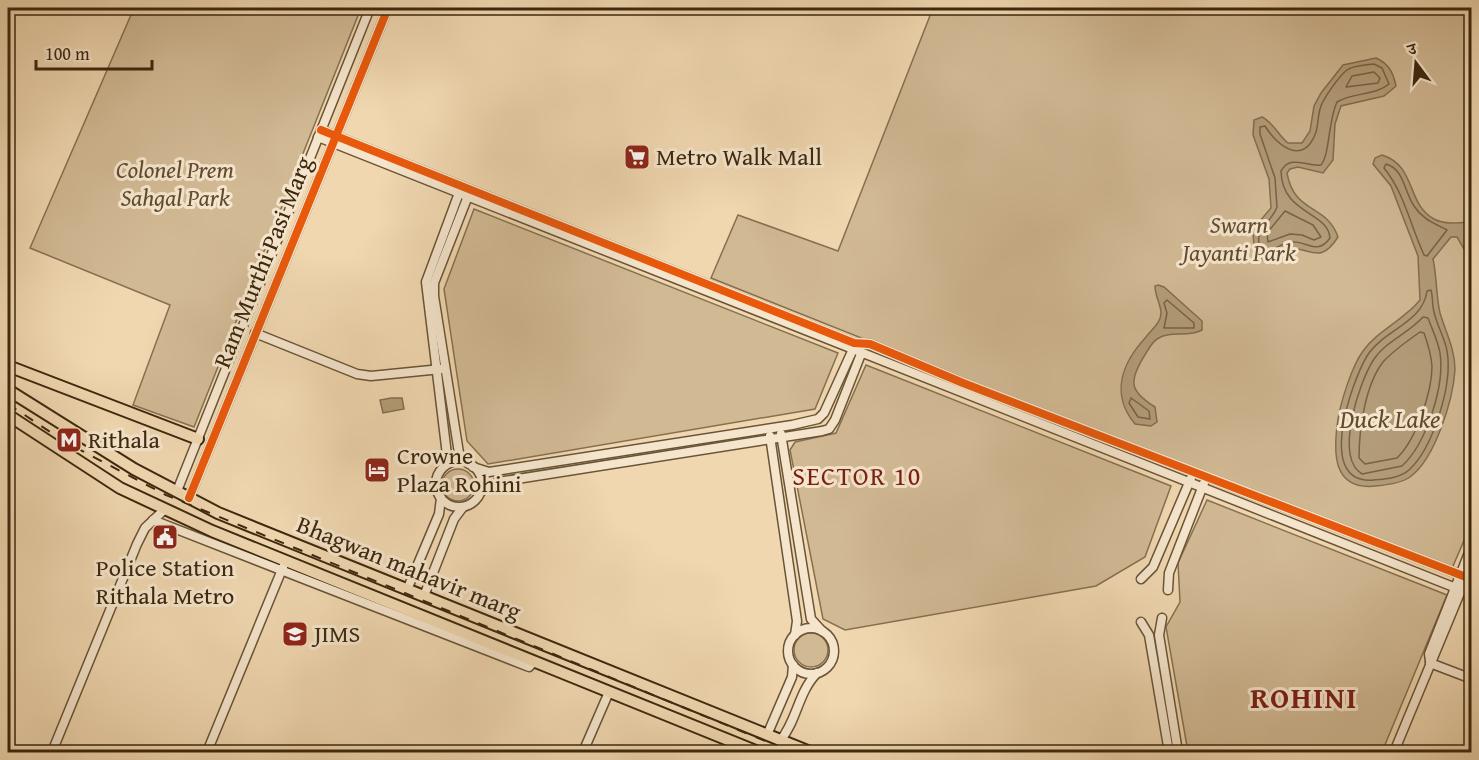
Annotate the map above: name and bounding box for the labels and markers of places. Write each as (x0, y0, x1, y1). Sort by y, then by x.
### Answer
place label: Metro Walk Mall (656, 139, 822, 174)
supermarket icon: Metro Walk Mall (622, 142, 652, 172)
place label: Rithala (88, 422, 161, 457)
metro station icon: Rithala (54, 425, 84, 455)
place label: Crowne Plaza Rohini (397, 438, 522, 501)
hotel icon: Crowne Plaza Rohini (362, 455, 392, 485)
public building icon: Police Station Rithala Metro (150, 522, 180, 552)
place label: Police Station Rithala Metro (96, 550, 235, 613)
place label: JIMS (311, 616, 360, 651)
school or university icon: JIMS (280, 619, 310, 649)

